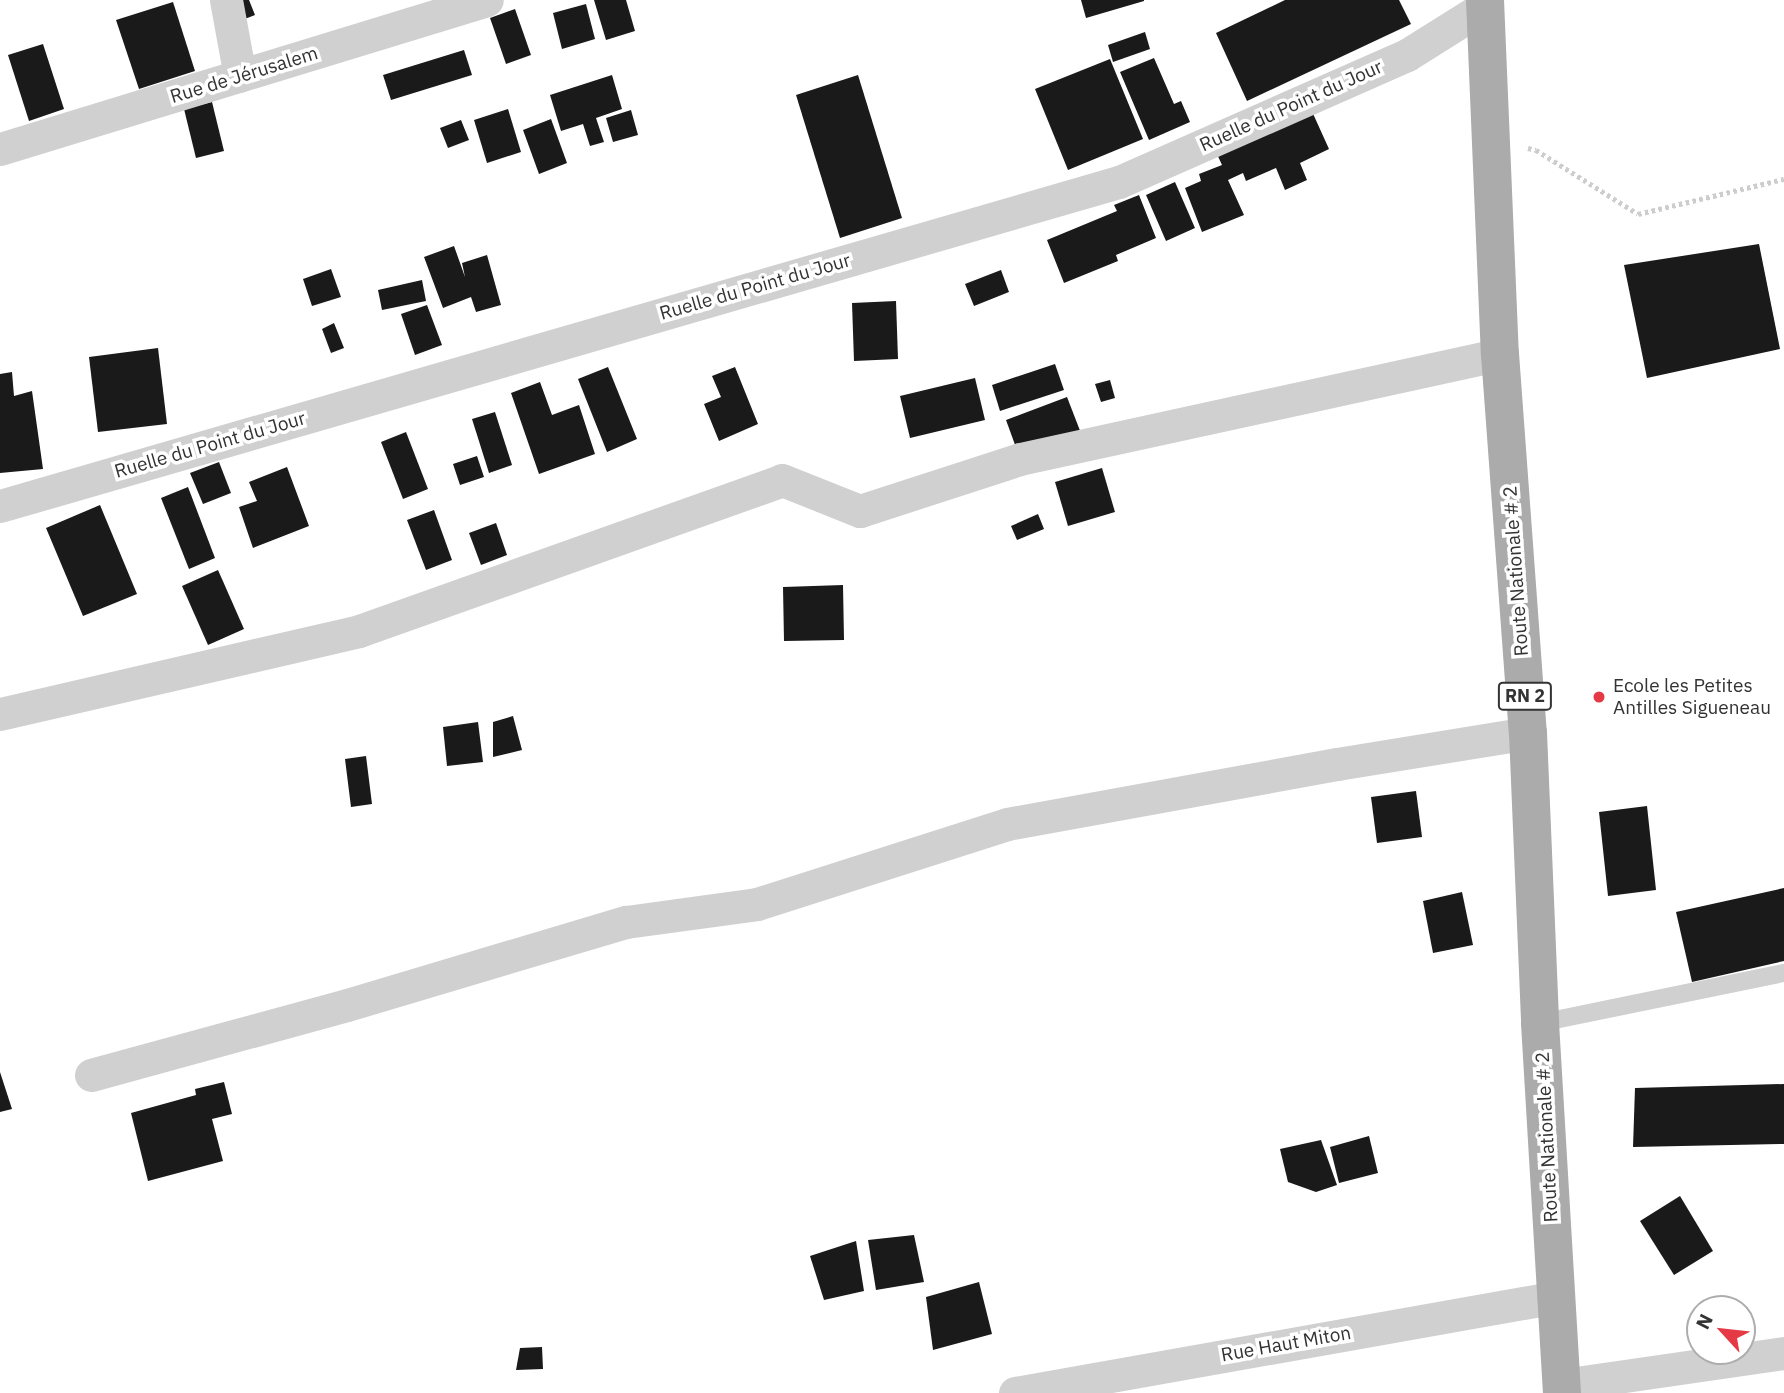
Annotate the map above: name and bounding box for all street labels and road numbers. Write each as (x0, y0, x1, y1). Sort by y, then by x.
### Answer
street label: Rue de Jérusalem (167, 42, 321, 108)
street label: Ruelle du Point du Jour (1196, 55, 1386, 157)
street label: Ruelle du Point du Jour (657, 249, 853, 325)
street label: Ruelle du Point du Jour (112, 407, 308, 483)
street label: Route Nationale # 2 (1499, 485, 1533, 657)
road number: RN 2 (1497, 682, 1553, 710)
street label: Route Nationale # 2 (1531, 1051, 1563, 1223)
street label: Rue Haut Miton (1219, 1321, 1353, 1367)

